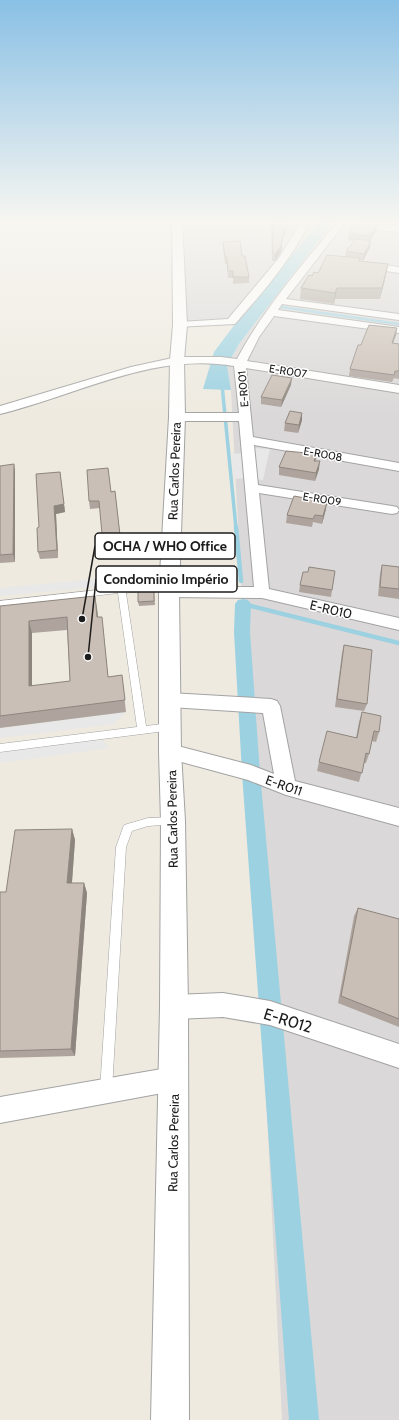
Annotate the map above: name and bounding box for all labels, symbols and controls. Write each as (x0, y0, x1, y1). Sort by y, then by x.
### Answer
street label: E-R007 (268, 361, 308, 381)
street label: E-R001 (234, 370, 252, 408)
street label: Rua Carlos Pereira (164, 421, 184, 520)
street label: E-R008 (302, 444, 344, 464)
street label: E-R009 (302, 489, 342, 509)
callout: OCHA / WHO Office (95, 533, 235, 559)
text: OCHA / WHO Office (103, 537, 227, 555)
callout: Condominio Império (96, 566, 237, 592)
text: Condominio Império (104, 570, 229, 588)
street label: E-R010 (308, 596, 354, 622)
street label: Rua Carlos Pereira (163, 769, 181, 868)
street label: E-R011 (263, 771, 305, 799)
street label: E-R012 (261, 1004, 314, 1037)
street label: Rua Carlos Pereira (164, 1093, 182, 1192)

